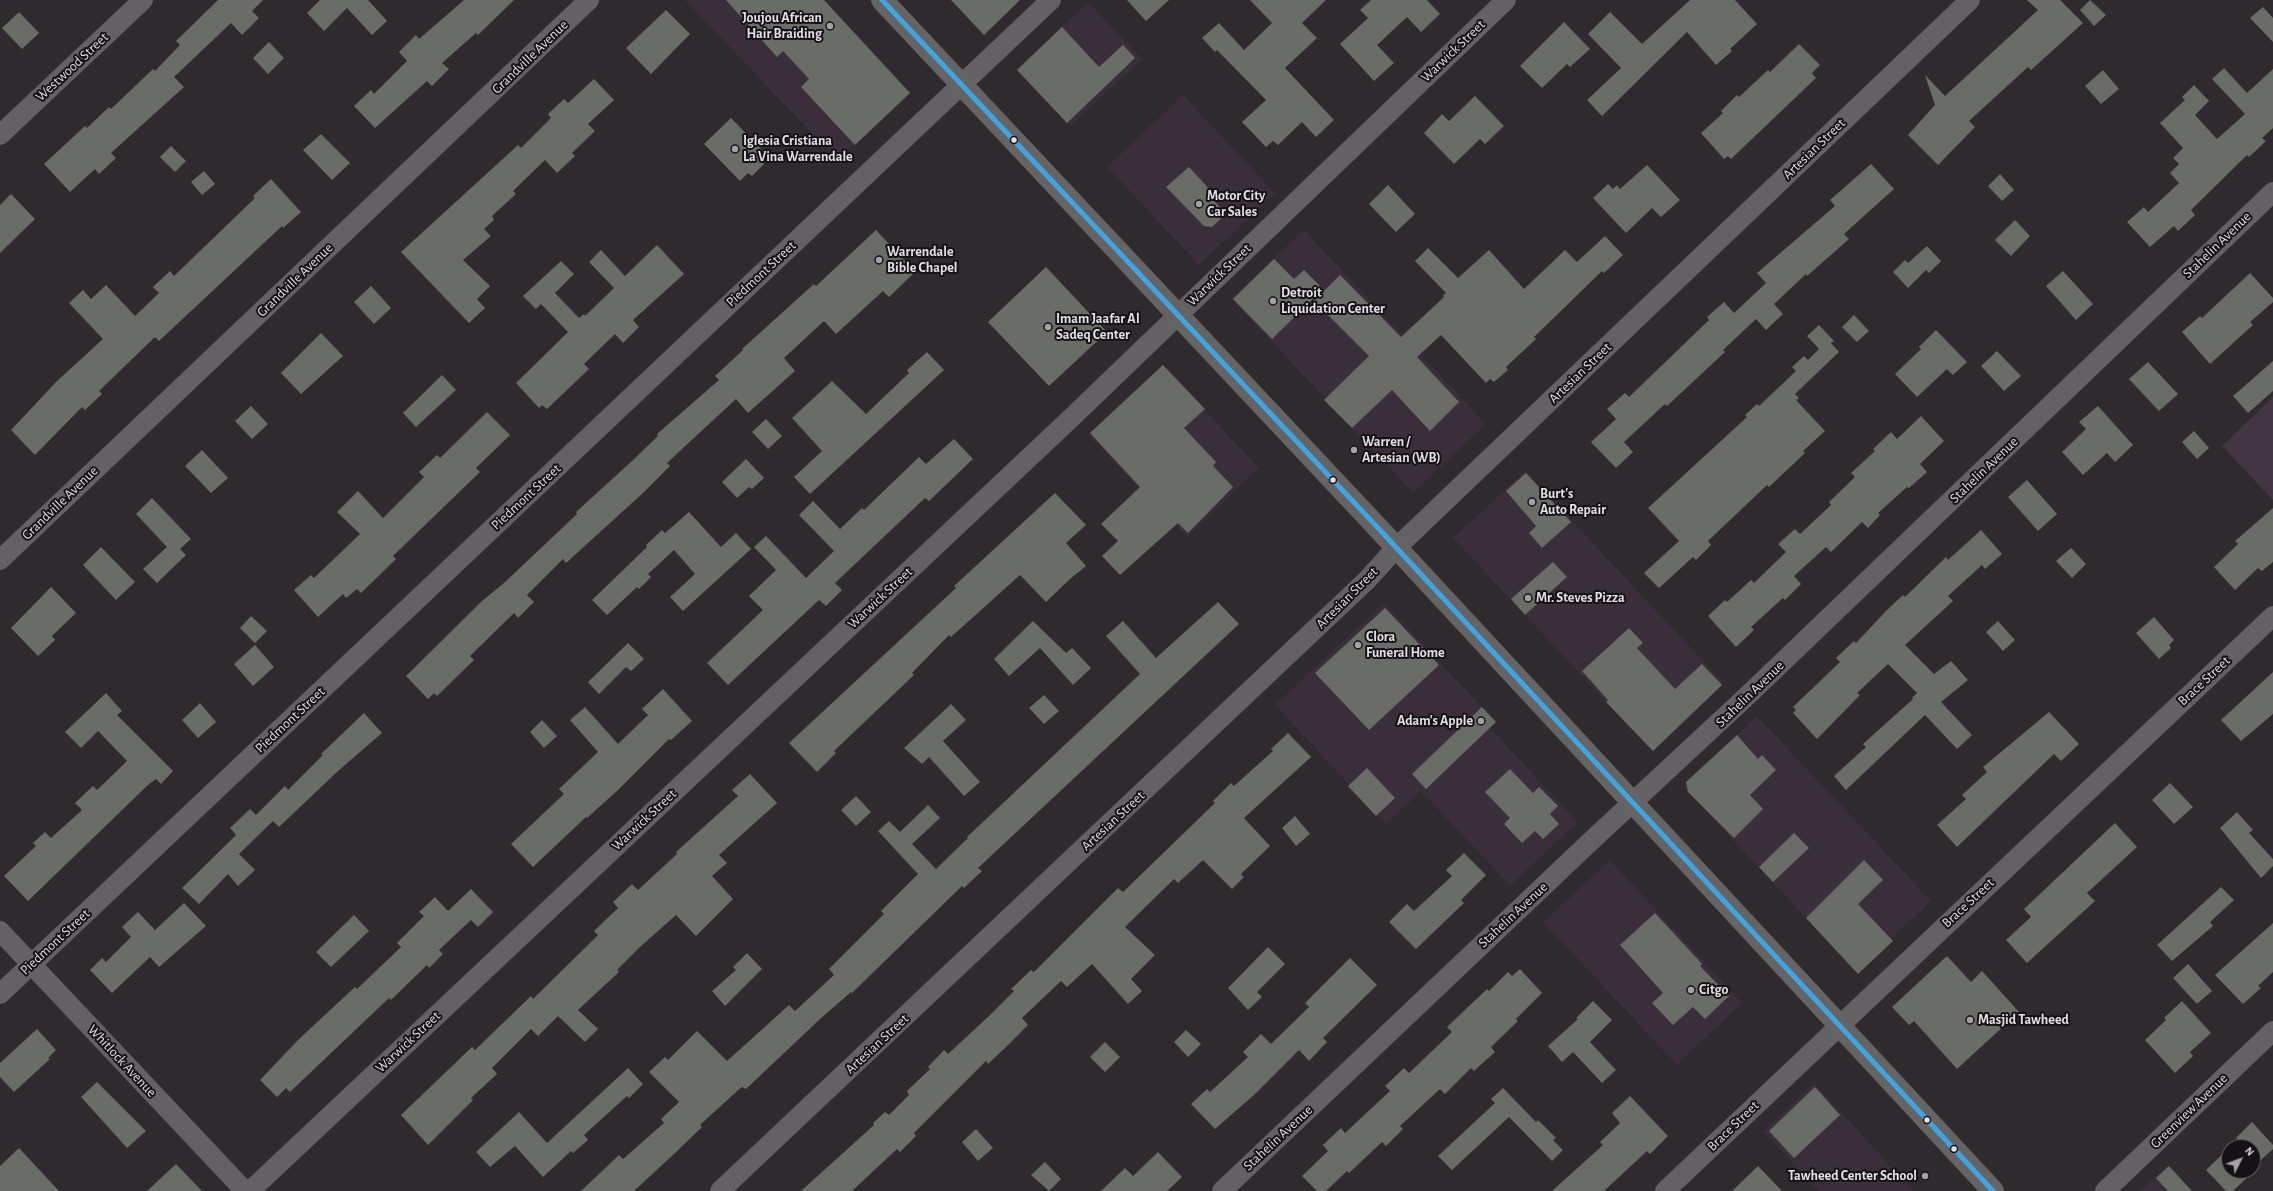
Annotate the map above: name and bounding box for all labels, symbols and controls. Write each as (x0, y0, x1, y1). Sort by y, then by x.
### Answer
place label: Joujou African Hair Braiding (742, 10, 822, 42)
street label: Warwick Street (1417, 16, 1489, 86)
street label: Grandville Avenue (489, 17, 571, 97)
marker: Joujou African Hair Braiding (825, 21, 835, 31)
street label: Westwood Street (32, 29, 112, 105)
street label: Artesian Street (1779, 115, 1849, 183)
place label: Iglesia Cristiana La Vina Warrendale (743, 133, 853, 166)
unlabelled marker (1009, 135, 1019, 145)
marker: Iglesia Cristiana La Vina Warrendale (730, 144, 740, 154)
place label: Motor City Car Sales (1207, 188, 1265, 220)
marker: Motor City Car Sales (1194, 199, 1204, 209)
street label: Stahelin Avenue (2179, 208, 2255, 282)
street label: Piedmont Street (723, 237, 799, 311)
street label: Grandville Avenue (254, 240, 336, 320)
street label: Warwick Street (1183, 240, 1255, 310)
place label: Warrendale Bible Chapel (887, 244, 957, 276)
marker: Warrendale Bible Chapel (874, 255, 884, 265)
place label: Detroit Liquidation Center (1281, 285, 1385, 318)
marker: Detroit Liquidation Center (1268, 296, 1278, 306)
place label: Imam Jaafar Al Sadeq Center (1056, 311, 1140, 344)
marker: Imam Jaafar Al Sadeq Center (1043, 322, 1053, 332)
street label: Artesian Street (1545, 339, 1615, 407)
street label: Stahelin Avenue (1946, 433, 2022, 507)
place label: Warren / Artesian (WB) (1362, 434, 1441, 466)
marker: Warren / Artesian (WB) (1349, 445, 1359, 455)
street label: Piedmont Street (488, 460, 564, 534)
street label: Grandville Avenue (19, 463, 101, 543)
unlabelled marker (1328, 475, 1338, 485)
place label: Burt's Auto Repair (1540, 486, 1606, 518)
marker: Burt's Auto Repair (1527, 497, 1537, 507)
street label: Warwick Street (844, 564, 916, 632)
street label: Artesian Street (1313, 564, 1381, 632)
place label: Mr. Steves Pizza (1536, 590, 1625, 606)
marker: Mr. Steves Pizza (1523, 593, 1533, 603)
place label: Clora Funeral Home (1366, 629, 1445, 662)
marker: Clora Funeral Home (1353, 640, 1363, 650)
street label: Brace Street (2174, 653, 2234, 709)
street label: Stahelin Avenue (1712, 657, 1788, 731)
street label: Piedmont Street (252, 683, 328, 757)
place label: Adam's Apple (1397, 713, 1473, 729)
marker: Adam's Apple (1476, 716, 1486, 726)
street label: Warwick Street (608, 786, 680, 854)
street label: Artesian Street (1078, 787, 1148, 855)
street label: Brace Street (1938, 875, 1998, 931)
street label: Stahelin Avenue (1475, 879, 1551, 951)
street label: Piedmont Street (17, 905, 93, 979)
place label: Citgo (1699, 982, 1728, 998)
marker: Citgo (1686, 985, 1696, 995)
street label: Warwick Street (372, 1008, 444, 1076)
street label: Artesian Street (842, 1010, 912, 1078)
place label: Masjid Tawheed (1978, 1012, 2069, 1028)
marker: Masjid Tawheed (1965, 1015, 1975, 1025)
street label: Whitlock Avenue (84, 1021, 160, 1101)
street label: Greenview Avenue (2147, 1070, 2231, 1152)
street label: Brace Street (1704, 1097, 1762, 1155)
street label: Stahelin Avenue (1240, 1102, 1316, 1174)
unlabelled marker (1922, 1115, 1932, 1125)
north arrow (2221, 1139, 2261, 1179)
unlabelled marker (1949, 1144, 1959, 1154)
text: N (2243, 1145, 2256, 1158)
place label: Tawheed Center School (1788, 1168, 1917, 1184)
marker: Tawheed Center School (1920, 1171, 1930, 1181)

